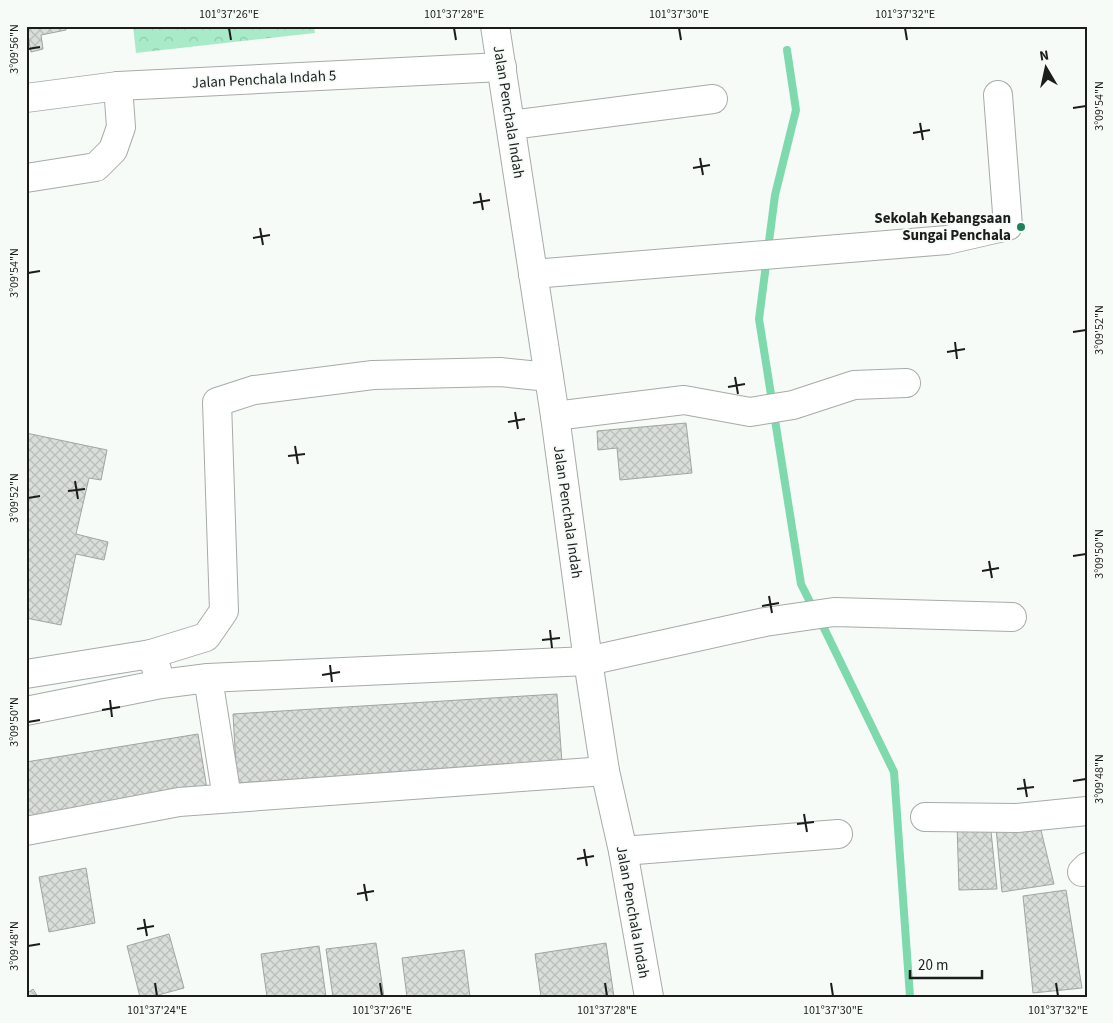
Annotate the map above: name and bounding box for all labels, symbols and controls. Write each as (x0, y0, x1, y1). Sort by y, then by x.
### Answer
text: 101°37'26"E (199, 6, 259, 23)
text: 101°37'28"E (424, 6, 484, 23)
text: 101°37'30"E (649, 6, 709, 23)
text: 101°37'32"E (875, 6, 935, 23)
text: 3°09'56"N (6, 24, 23, 74)
north arrow (1020, 42, 1070, 92)
street label: Jalan Penchala Indah (488, 44, 529, 180)
text: N (1038, 46, 1050, 67)
street label: Jalan Penchala Indah 5 (191, 65, 337, 94)
text: 3°09'54"N (1091, 81, 1108, 131)
place label: Sekolah Kebangsaan Sungai Penchala (874, 208, 1011, 246)
marker: Sekolah Kebangsaan Sungai Penchala (1015, 221, 1027, 233)
text: 3°09'54"N (6, 248, 23, 298)
text: 3°09'52"N (1091, 305, 1108, 355)
street label: Jalan Penchala Indah (548, 444, 587, 580)
text: 3°09'52"N (6, 473, 23, 523)
text: 3°09'50"N (1091, 529, 1108, 579)
text: 3°09'50"N (6, 697, 23, 747)
text: 3°09'48"N (1091, 754, 1108, 804)
street label: Jalan Penchala Indah (611, 844, 655, 980)
text: 3°09'48"N (6, 921, 23, 971)
scale bar (910, 948, 983, 980)
text: 20 m (918, 955, 948, 976)
text: 101°37'24"E (127, 1002, 187, 1019)
text: 101°37'26"E (352, 1002, 412, 1019)
text: 101°37'28"E (577, 1002, 637, 1019)
text: 101°37'30"E (803, 1002, 863, 1019)
text: 101°37'32"E (1028, 1002, 1088, 1019)

